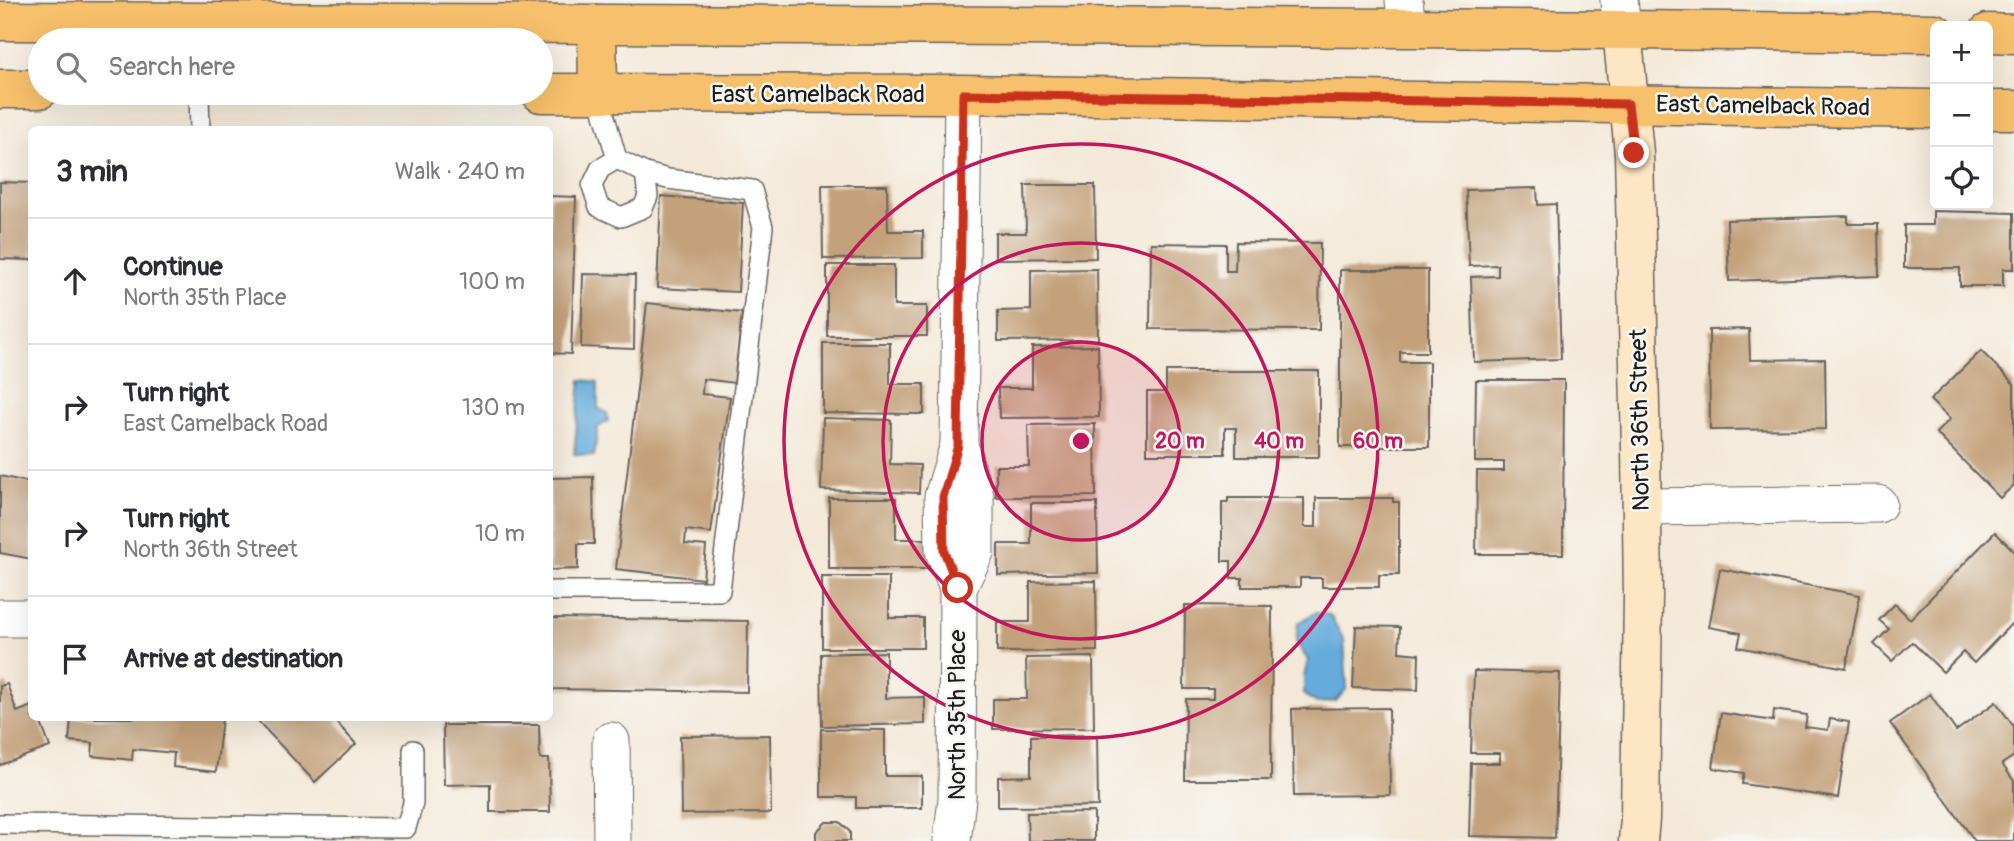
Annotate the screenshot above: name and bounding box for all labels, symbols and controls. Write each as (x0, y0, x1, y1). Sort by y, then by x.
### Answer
map controls (1930, 21, 1993, 210)
button: + (1930, 21, 1993, 84)
search box (28, 28, 553, 105)
icon: search (52, 48, 90, 86)
text: Search here (108, 51, 235, 83)
street label: East Camelback Road (711, 80, 925, 109)
button: − (1930, 84, 1993, 147)
street label: East Camelback Road (1656, 90, 1870, 122)
route end (1618, 137, 1649, 168)
button: locate (1930, 147, 1993, 210)
text: 3 min (56, 153, 128, 190)
text: Walk · 240 m (395, 157, 525, 186)
text: Continue (123, 251, 223, 283)
icon: ahead (56, 262, 94, 300)
text: 100 m (459, 267, 525, 296)
text: North 35th Place (123, 283, 286, 312)
street label: North 36th Street (1624, 328, 1656, 511)
text: Turn right (123, 377, 229, 409)
icon: right (56, 388, 94, 426)
text: 130 m (462, 393, 525, 422)
text: East Camelback Road (123, 409, 328, 438)
text: 20 m (1155, 428, 1205, 455)
text: 40 m (1254, 428, 1304, 455)
text: 60 m (1353, 428, 1403, 455)
centre of rings (1069, 429, 1093, 453)
text: Turn right (123, 503, 229, 535)
icon: right (56, 514, 94, 552)
text: 10 m (475, 519, 525, 548)
text: North 36th Street (123, 535, 298, 564)
route start (942, 572, 973, 603)
street label: North 35th Place (943, 630, 972, 800)
icon: arrive (56, 640, 94, 678)
text: Arrive at destination (123, 643, 343, 675)

